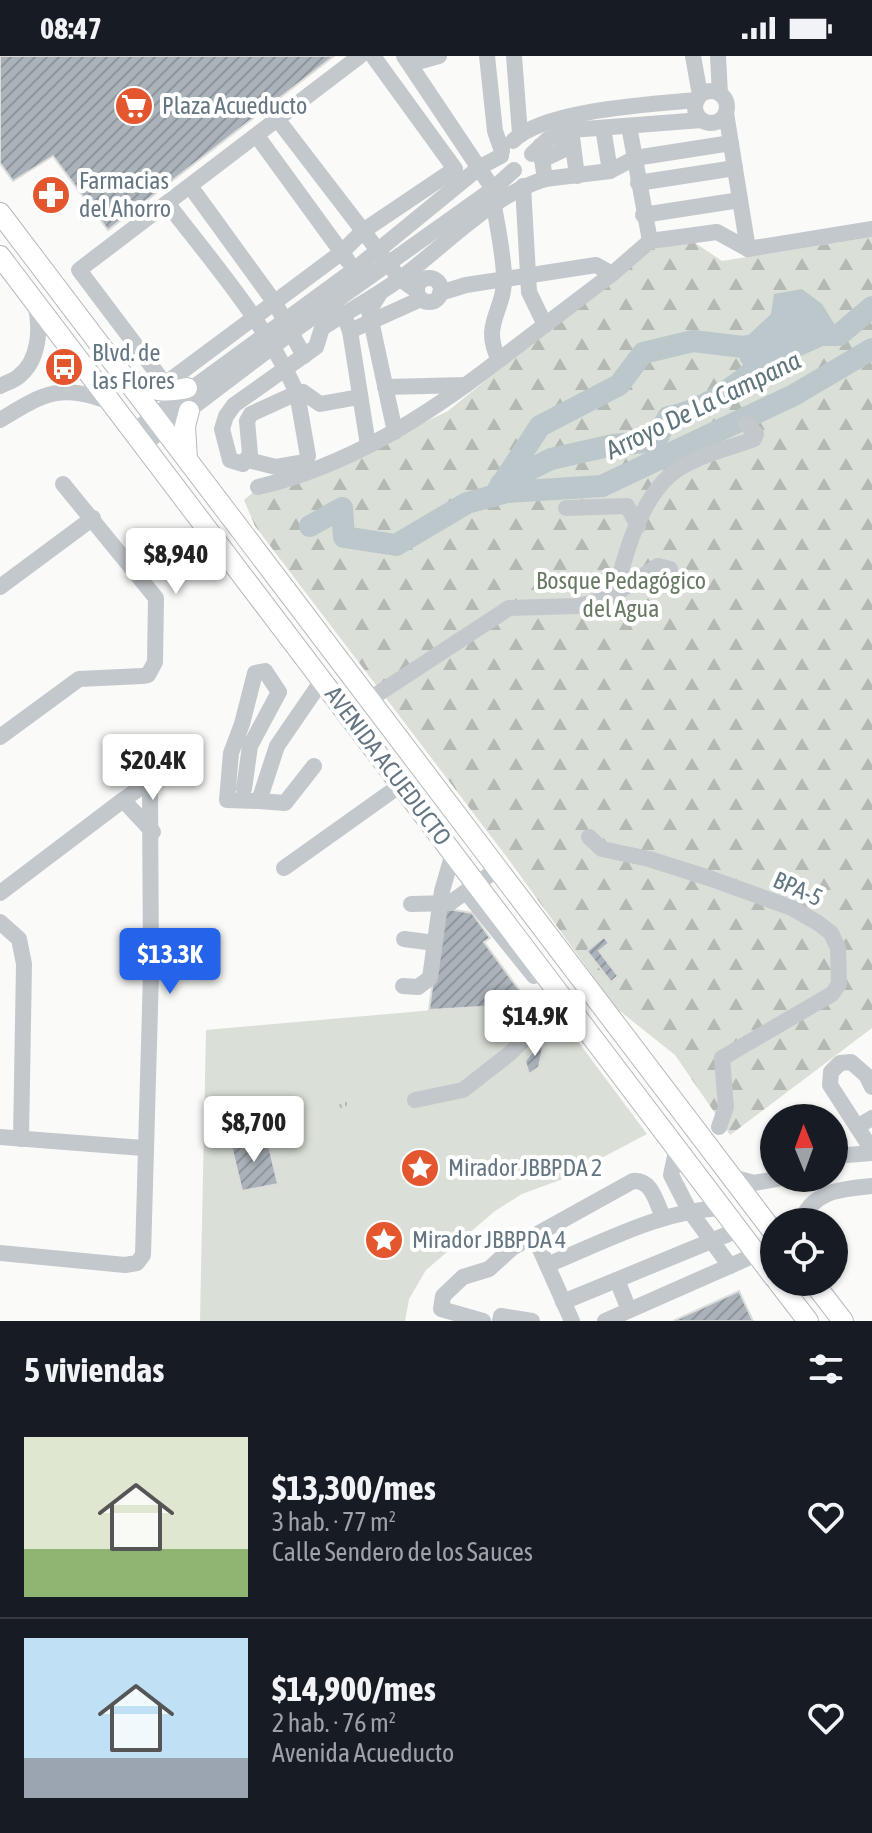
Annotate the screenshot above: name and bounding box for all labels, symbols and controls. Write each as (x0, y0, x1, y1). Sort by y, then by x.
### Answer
text: 08:47 (40, 11, 102, 45)
supermarket icon: Plaza Acueducto (113, 85, 155, 127)
place label: Plaza Acueducto (162, 92, 307, 119)
place label: Farmacias del Ahorro (79, 167, 171, 222)
pharmacy icon: Farmacias del Ahorro (30, 174, 72, 216)
place label: Blvd. de las Flores (92, 339, 175, 394)
water label: Arroyo De La Campana (600, 345, 805, 466)
bus stop icon: Blvd. de las Flores (43, 346, 85, 388)
pin: $8,940 (111, 528, 241, 596)
text: $8,940 (144, 539, 208, 569)
park label: Bosque Pedagógico del Agua (536, 567, 706, 622)
street label: AVENIDA ACUEDUCTO (320, 681, 457, 850)
pin: $20.4K (88, 734, 218, 802)
text: $20.4K (121, 745, 185, 775)
street label: BPA-5 (769, 866, 827, 911)
pin: $13.3K (105, 928, 235, 996)
text: $13.3K (138, 939, 202, 969)
pin: $14.9K (470, 990, 600, 1058)
text: $14.9K (503, 1001, 567, 1031)
pin: $8,700 (189, 1096, 319, 1164)
north arrow (760, 1104, 848, 1192)
map controls (760, 1104, 848, 1296)
text: $8,700 (222, 1107, 286, 1137)
place icon: Mirador JBBPDA 2 (399, 1147, 441, 1189)
place label: Mirador JBBPDA 2 (448, 1154, 602, 1181)
button: locate (760, 1208, 848, 1296)
place icon: Mirador JBBPDA 4 (363, 1219, 405, 1261)
place label: Mirador JBBPDA 4 (412, 1226, 566, 1253)
icon: filters (804, 1347, 848, 1391)
text: 5 viviendas (24, 1350, 164, 1389)
text: $13,300/mes (272, 1468, 436, 1507)
icon: home (88, 1469, 184, 1565)
icon: heart (804, 1495, 848, 1539)
text: 3 hab. · 77 m² (272, 1507, 396, 1537)
text: Calle Sendero de los Sauces (272, 1537, 533, 1567)
text: $14,900/mes (272, 1669, 436, 1708)
icon: home (88, 1670, 184, 1766)
icon: heart (804, 1696, 848, 1740)
text: 2 hab. · 76 m² (272, 1708, 396, 1738)
text: Avenida Acueducto (272, 1738, 454, 1768)

